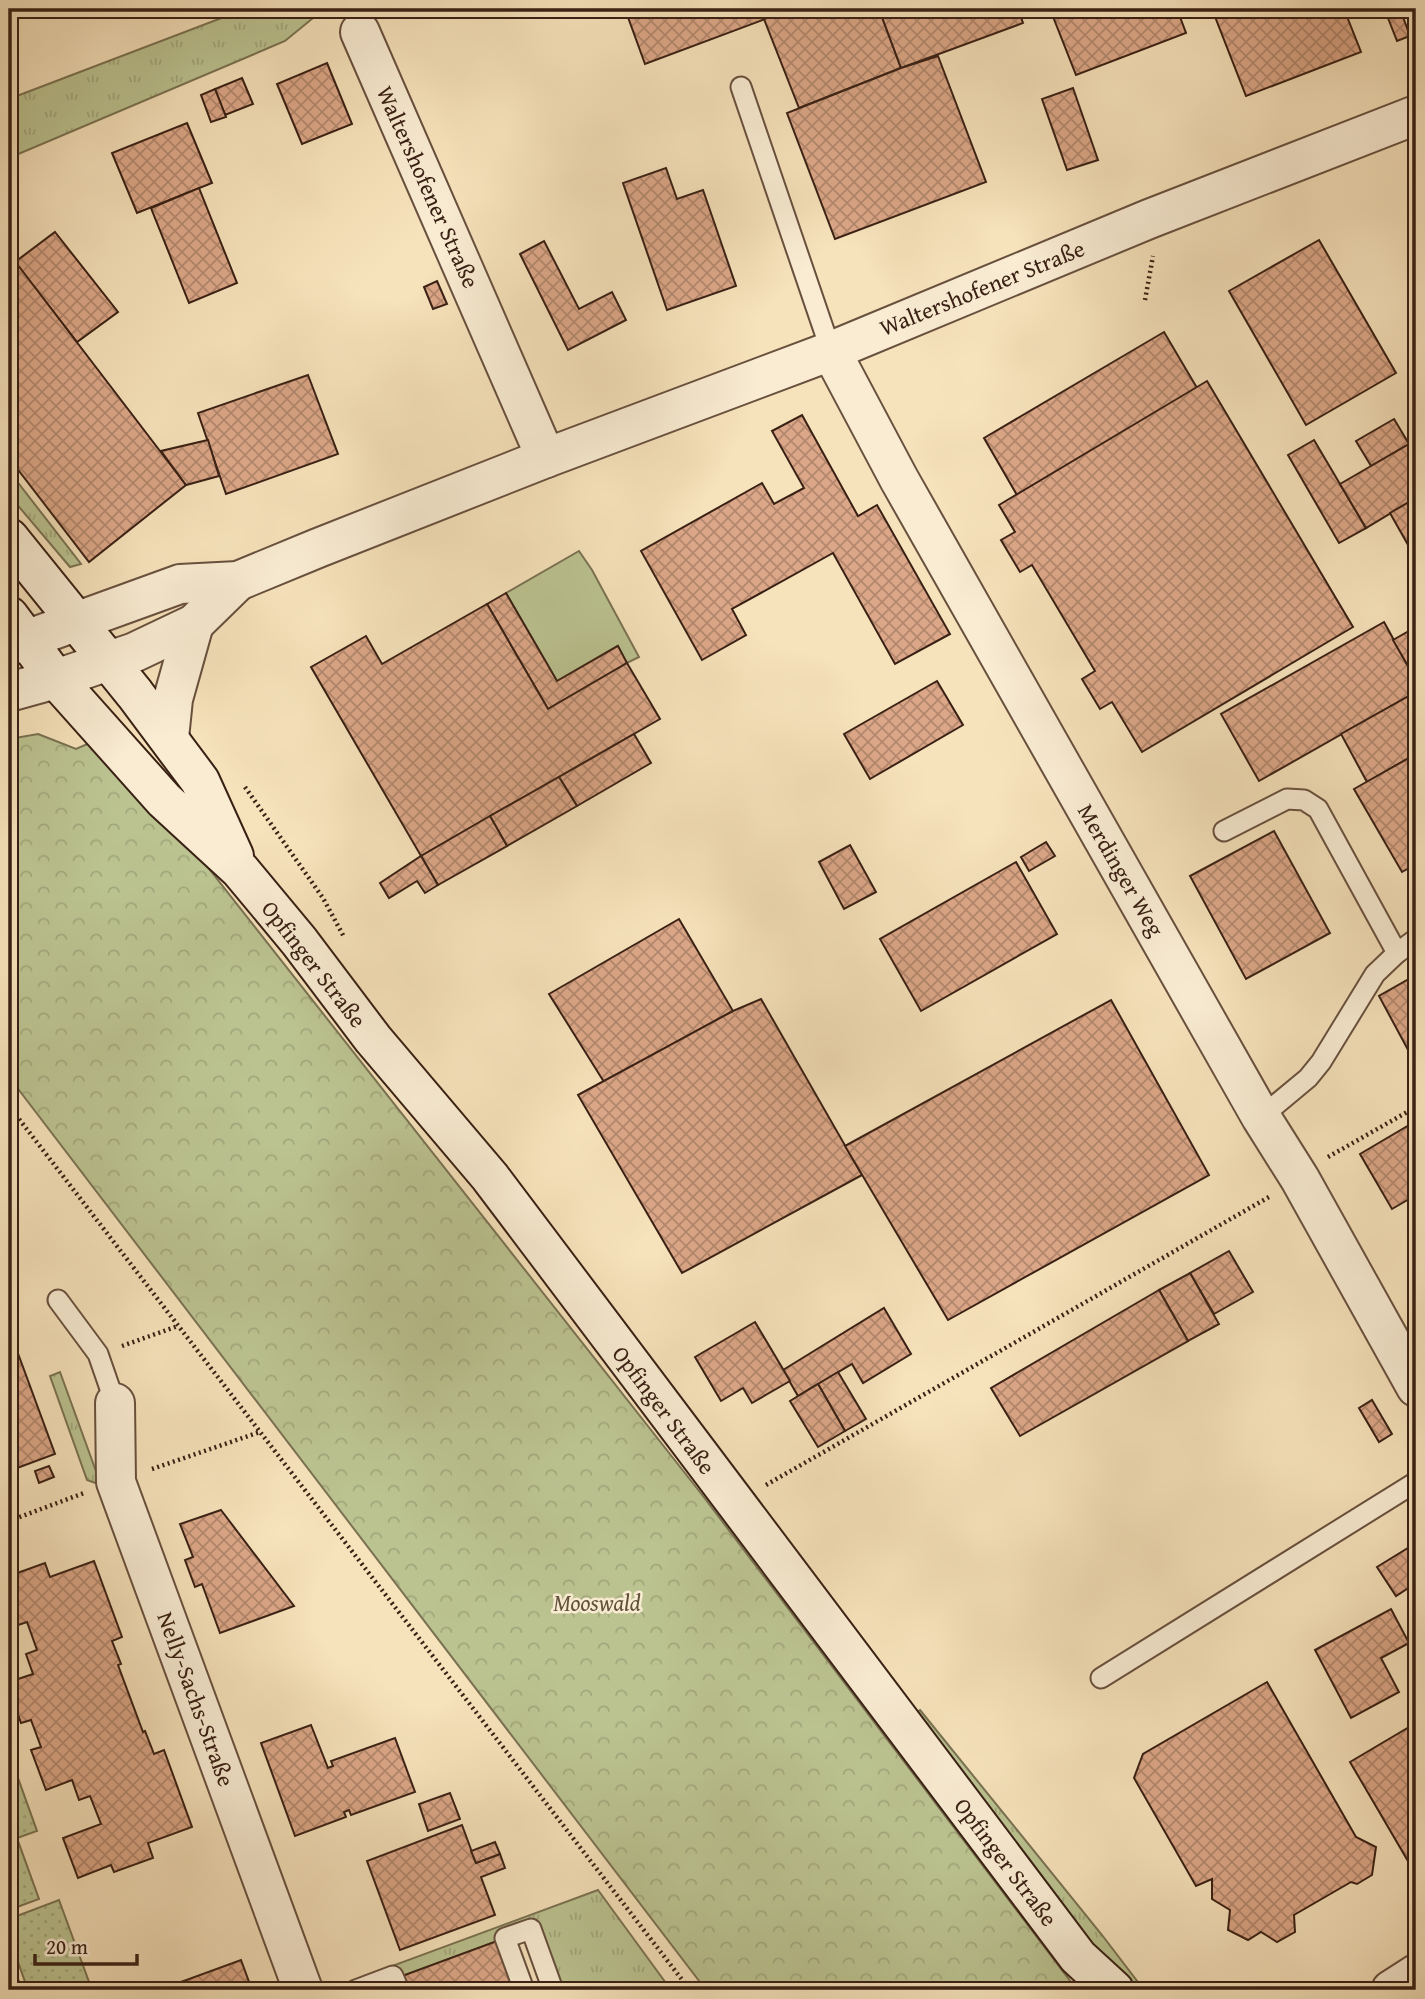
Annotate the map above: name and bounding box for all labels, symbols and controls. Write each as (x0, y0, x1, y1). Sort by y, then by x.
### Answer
street label: Waltershofener Straße (369, 80, 488, 293)
street label: Waltershofener Straße (874, 231, 1089, 344)
street label: Merdinger Weg (1070, 797, 1173, 943)
street label: Opfinger Straße (254, 893, 375, 1034)
street label: Opfinger Straße (605, 1338, 724, 1481)
park label: Mooswald (553, 1586, 641, 1619)
street label: Nelly-Sachs-Straße (150, 1607, 243, 1791)
street label: Opfinger Straße (947, 1790, 1066, 1933)
scale bar (35, 1922, 136, 1966)
text: 20 m (46, 1931, 88, 1962)

